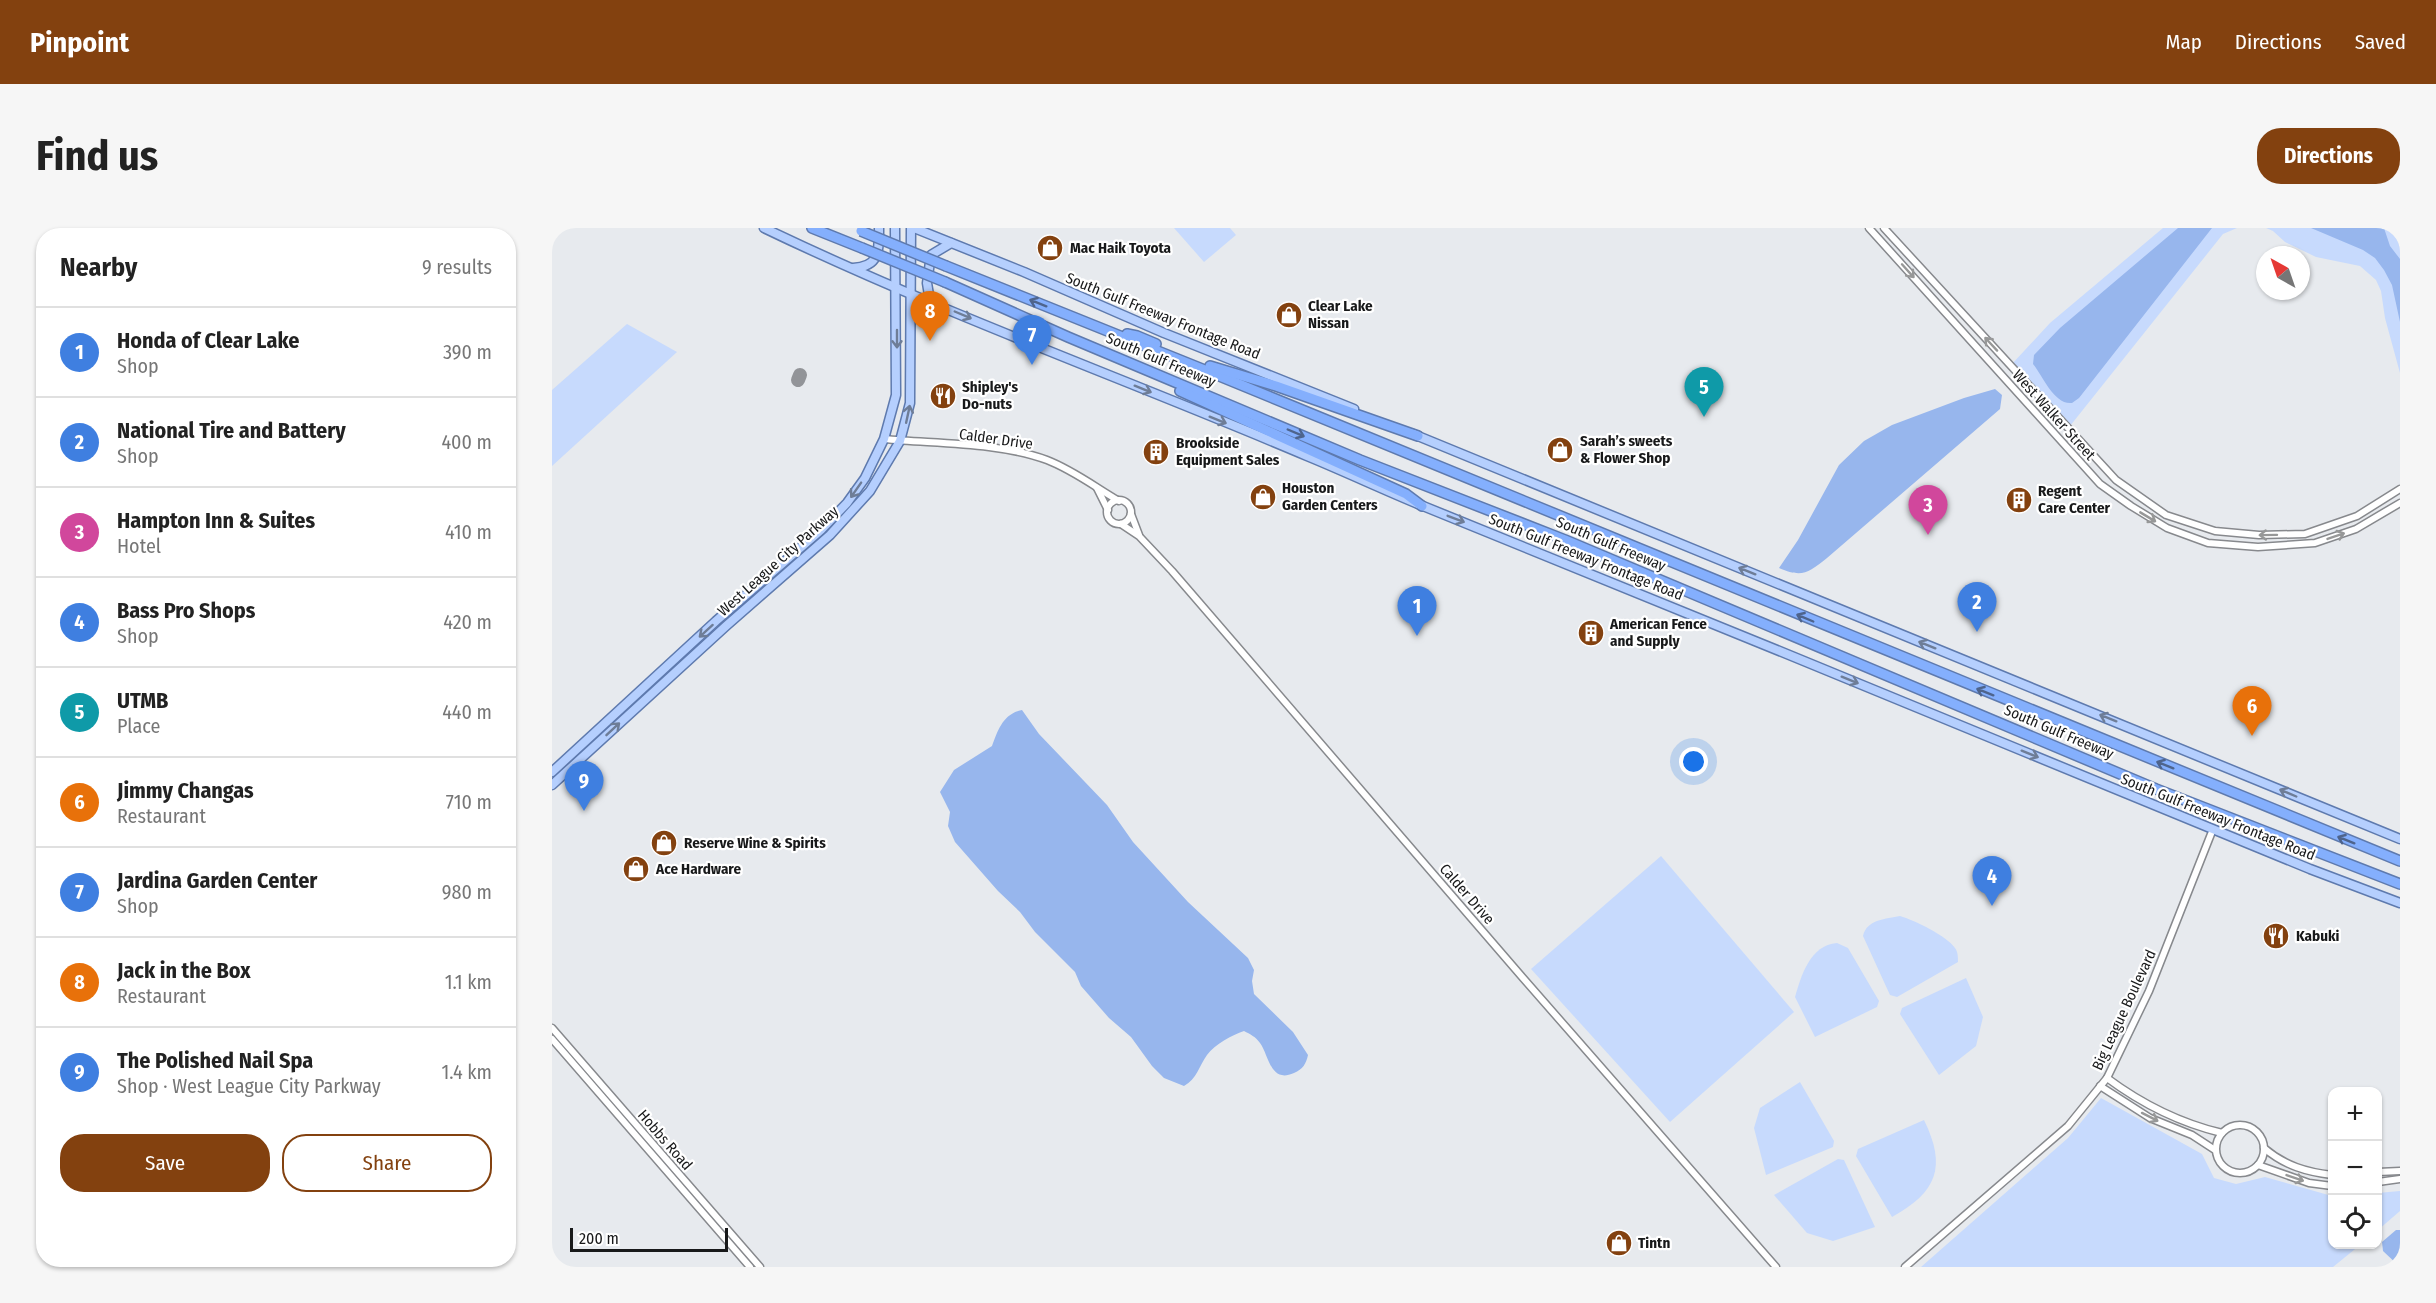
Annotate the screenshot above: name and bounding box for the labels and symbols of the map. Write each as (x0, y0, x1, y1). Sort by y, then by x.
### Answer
shop icon: Mac Haik Toyota (1035, 233, 1065, 263)
place label: Mac Haik Toyota (1070, 239, 1172, 257)
north arrow (2256, 246, 2310, 300)
one-way arrow (1901, 264, 1915, 279)
street label: South Gulf Freeway Frontage Road (1063, 269, 1263, 363)
pin: 8 (910, 291, 950, 341)
one-way arrow (1030, 297, 1048, 308)
place label: Clear Lake Nissan (1308, 297, 1373, 332)
shop icon: Clear Lake Nissan (1274, 300, 1304, 330)
one-way arrow (954, 310, 972, 321)
pin: 7 (1012, 316, 1052, 365)
one-way arrow (891, 328, 903, 348)
street label: South Gulf Freeway (1104, 329, 1218, 391)
one-way arrow (1984, 337, 1998, 352)
street label: West Walker Street (2009, 366, 2099, 464)
pin: 5 (1684, 368, 1724, 417)
place label: Shipley's Do-nuts (962, 378, 1019, 413)
restaurant icon: Shipley's Do-nuts (928, 381, 958, 411)
one-way arrow (1134, 385, 1152, 396)
one-way arrow (903, 404, 914, 424)
one-way arrow (1208, 415, 1226, 426)
street label: Calder Drive (958, 425, 1034, 453)
one-way arrow (1287, 428, 1305, 439)
place label: Sarah’s sweets & Flower Shop (1580, 432, 1673, 467)
place label: Brookside Equipment Sales (1176, 434, 1280, 469)
shop icon: Sarah’s sweets & Flower Shop (1545, 435, 1575, 465)
building icon: Brookside Equipment Sales (1141, 437, 1171, 467)
place label: Houston Garden Centers (1282, 479, 1378, 514)
one-way arrow (850, 482, 862, 498)
shop icon: Houston Garden Centers (1248, 482, 1278, 512)
place label: Regent Care Center (2038, 482, 2111, 517)
building icon: Regent Care Center (2004, 485, 2034, 515)
pin: 3 (1908, 486, 1948, 535)
street label: West League City Parkway (714, 502, 842, 620)
street label: South Gulf Freeway Frontage Road (1486, 510, 1686, 604)
one-way arrow (2139, 511, 2156, 523)
street label: South Gulf Freeway (1554, 513, 1669, 575)
one-way arrow (1446, 514, 1465, 525)
one-way arrow (2259, 529, 2279, 541)
one-way arrow (2326, 529, 2345, 540)
one-way arrow (1738, 565, 1756, 576)
pin: 2 (1958, 582, 1996, 632)
pin: 1 (1398, 586, 1436, 636)
one-way arrow (1796, 612, 1814, 623)
place label: American Fence and Supply (1609, 615, 1707, 650)
building icon: American Fence and Supply (1576, 618, 1606, 648)
one-way arrow (698, 624, 713, 638)
one-way arrow (1918, 639, 1937, 650)
one-way arrow (1840, 675, 1859, 686)
one-way arrow (1976, 686, 1995, 697)
pin: 6 (2232, 686, 2272, 736)
street label: South Gulf Freeway (2002, 701, 2117, 763)
one-way arrow (2099, 712, 2117, 723)
one-way arrow (605, 722, 620, 736)
your location (1679, 747, 1708, 776)
one-way arrow (2021, 749, 2039, 760)
one-way arrow (2157, 759, 2175, 770)
pin: 9 (564, 762, 603, 811)
street label: South Gulf Freeway Frontage Road (2118, 770, 2318, 864)
one-way arrow (2279, 787, 2298, 798)
shop icon: Reserve Wine & Spirits (649, 828, 679, 858)
one-way arrow (2337, 833, 2355, 844)
place label: Reserve Wine & Spirits (684, 834, 826, 852)
shop icon: Ace Hardware (621, 854, 651, 884)
pin: 4 (1972, 856, 2012, 906)
place label: Ace Hardware (655, 860, 741, 878)
street label: Calder Drive (1436, 860, 1498, 928)
restaurant icon: Kabuki (2261, 921, 2291, 951)
place label: Kabuki (2296, 927, 2340, 945)
street label: Big League Boulevard (2088, 947, 2160, 1073)
street label: Hobbs Road (634, 1106, 696, 1174)
one-way arrow (2141, 1111, 2158, 1123)
one-way arrow (2285, 1173, 2304, 1184)
scale bar (570, 1225, 728, 1252)
shop icon: Tintn (1604, 1228, 1634, 1258)
place label: Tintn (1638, 1234, 1670, 1252)

